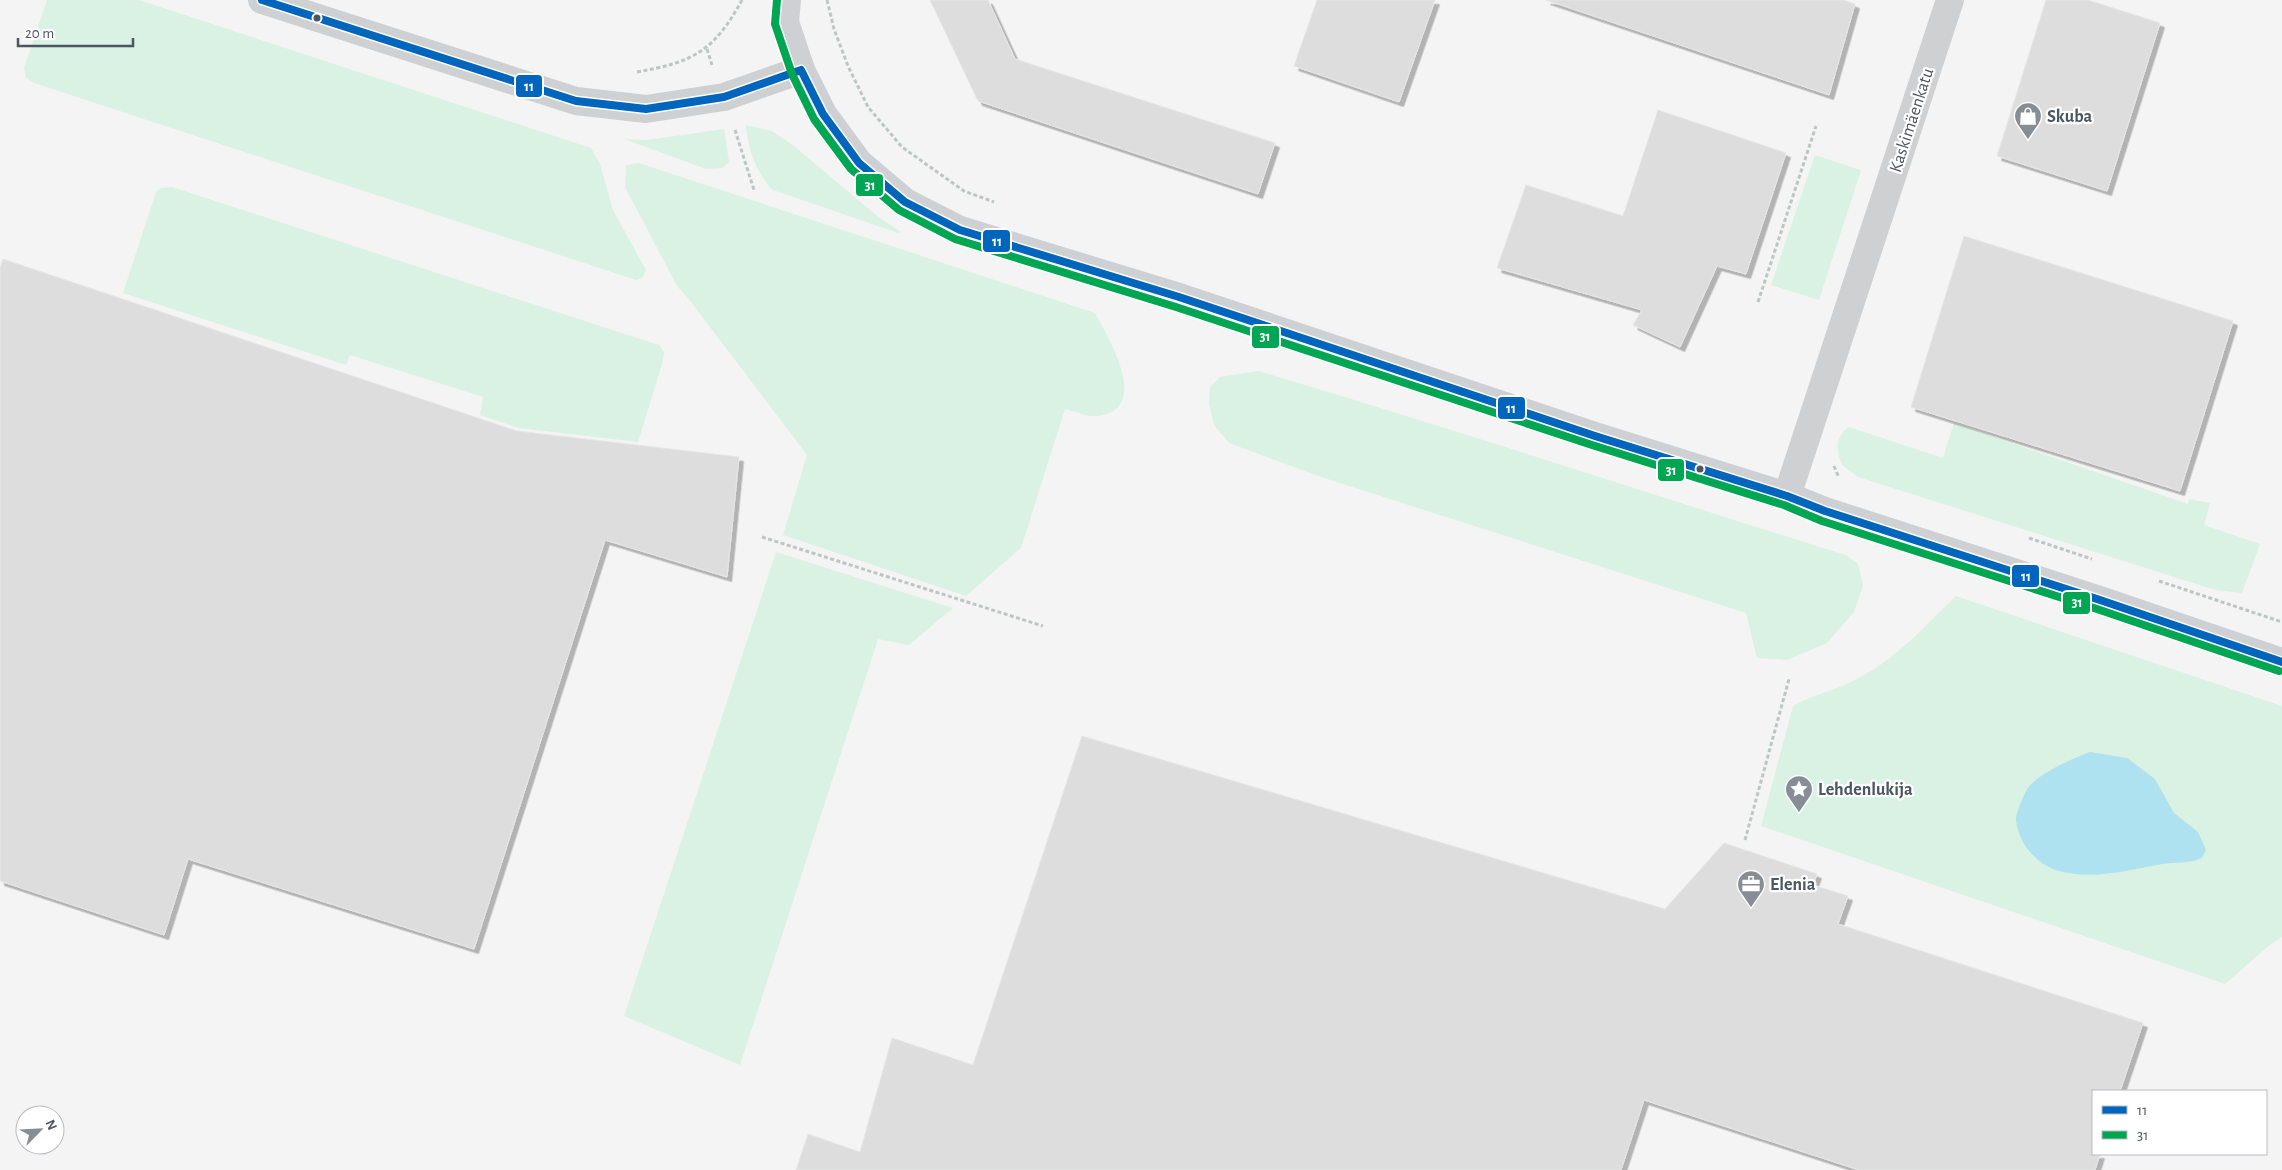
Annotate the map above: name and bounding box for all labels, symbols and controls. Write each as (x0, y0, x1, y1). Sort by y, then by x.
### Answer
unlabelled marker (312, 13, 322, 23)
scale bar (18, 15, 132, 47)
text: 20 m (25, 26, 54, 41)
street label: Kaskimäenkatu (1887, 66, 1937, 175)
line badge: 11 (515, 74, 543, 98)
text: 11 (524, 80, 534, 94)
shop icon: Skuba (2013, 101, 2043, 140)
place label: Skuba (2047, 108, 2093, 126)
line badge: 31 (855, 173, 884, 197)
text: 31 (864, 179, 876, 193)
line badge: 11 (982, 229, 1011, 253)
text: 11 (992, 235, 1002, 249)
line badge: 31 (1251, 325, 1280, 349)
text: 31 (1259, 330, 1271, 344)
line badge: 11 (1497, 396, 1526, 420)
text: 11 (1506, 402, 1516, 416)
line badge: 31 (1657, 458, 1685, 482)
text: 31 (1665, 464, 1677, 478)
unlabelled marker (1695, 464, 1705, 474)
line badge: 11 (2011, 564, 2040, 588)
text: 11 (2021, 570, 2031, 584)
line badge: 31 (2062, 591, 2091, 615)
text: 31 (2071, 596, 2083, 610)
place icon: Lehdenlukija (1784, 774, 1814, 813)
place label: Lehdenlukija (1818, 781, 1913, 799)
office icon: Elenia (1736, 869, 1766, 908)
place label: Elenia (1770, 876, 1816, 894)
legend (2092, 1090, 2267, 1155)
text: 11 (2137, 1103, 2147, 1118)
north arrow (15, 1105, 65, 1155)
text: N (43, 1118, 59, 1132)
text: 31 (2137, 1128, 2148, 1143)

